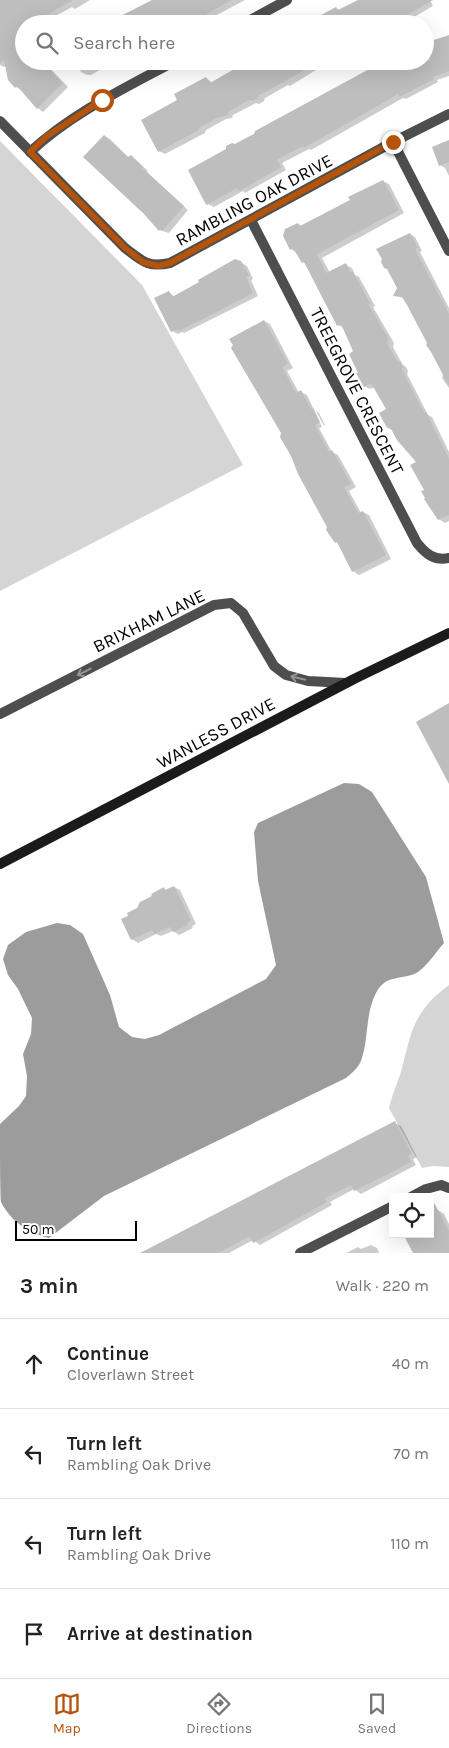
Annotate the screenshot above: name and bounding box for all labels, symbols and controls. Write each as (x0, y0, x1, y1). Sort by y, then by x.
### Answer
search box (15, 15, 434, 70)
icon: search (33, 29, 61, 57)
text: Search here (73, 32, 175, 54)
route start (91, 89, 114, 112)
route end (382, 131, 405, 154)
street label: RAMBLING OAK DRIVE (172, 149, 336, 251)
street label: TREEGROVE CRESCENT (305, 304, 409, 478)
street label: BRIXHAM LANE (89, 584, 209, 658)
one-way arrow (77, 668, 92, 677)
one-way arrow (290, 673, 306, 682)
street label: WANLESS DRIVE (153, 693, 279, 773)
map controls (389, 1193, 434, 1238)
button: locate (389, 1193, 434, 1238)
scale bar (15, 1218, 138, 1241)
text: 50 m (22, 1221, 55, 1238)
text: 3 min (20, 1274, 78, 1298)
text: Walk · 220 m (336, 1276, 429, 1295)
text: Continue (67, 1343, 149, 1365)
icon: ahead (20, 1350, 48, 1378)
text: 40 m (392, 1354, 429, 1373)
text: Cloverlawn Street (67, 1365, 194, 1384)
text: Turn left (67, 1433, 142, 1455)
icon: left (20, 1440, 48, 1468)
text: 70 m (393, 1444, 429, 1463)
text: Rambling Oak Drive (67, 1455, 211, 1474)
text: Turn left (67, 1523, 142, 1545)
icon: left (20, 1530, 48, 1558)
text: 110 m (390, 1534, 429, 1553)
text: Rambling Oak Drive (67, 1545, 211, 1564)
icon: arrive (20, 1620, 48, 1648)
text: Arrive at destination (67, 1623, 253, 1645)
tab: Map (53, 1690, 81, 1737)
tab: Directions (186, 1690, 252, 1737)
tab: Saved (358, 1690, 396, 1737)

